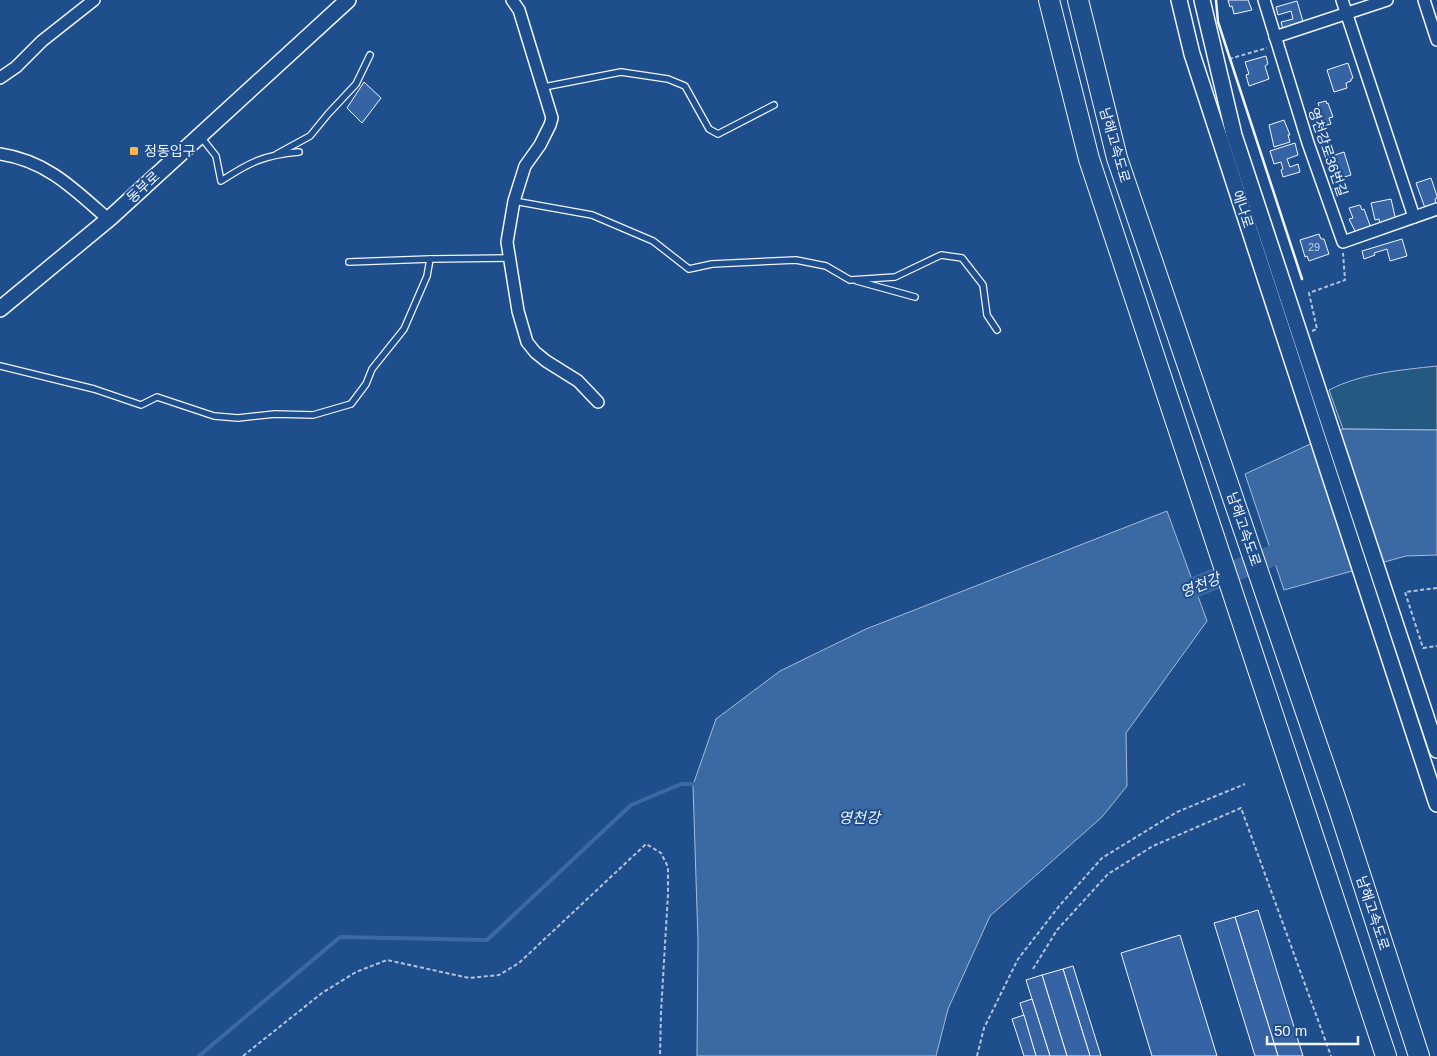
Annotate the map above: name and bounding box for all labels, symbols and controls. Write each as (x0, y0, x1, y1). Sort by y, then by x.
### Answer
street label: 영천강로36번길 (1305, 105, 1351, 199)
street label: 남해고속도로 (1097, 106, 1133, 184)
place label: 정동입구 (144, 143, 196, 159)
marker: 정동입구 (128, 145, 140, 157)
street label: 동부로 (123, 168, 163, 206)
street label: 에나로 (1229, 188, 1257, 230)
house number: 29 (1308, 241, 1320, 253)
street label: 남해고속도로 (1224, 490, 1264, 568)
water label: 영천강 (1178, 569, 1224, 601)
water label: 영천강 (838, 809, 882, 826)
street label: 남해고속도로 (1353, 874, 1393, 952)
scale bar (1267, 1014, 1358, 1046)
text: 50 m (1274, 1022, 1307, 1039)

